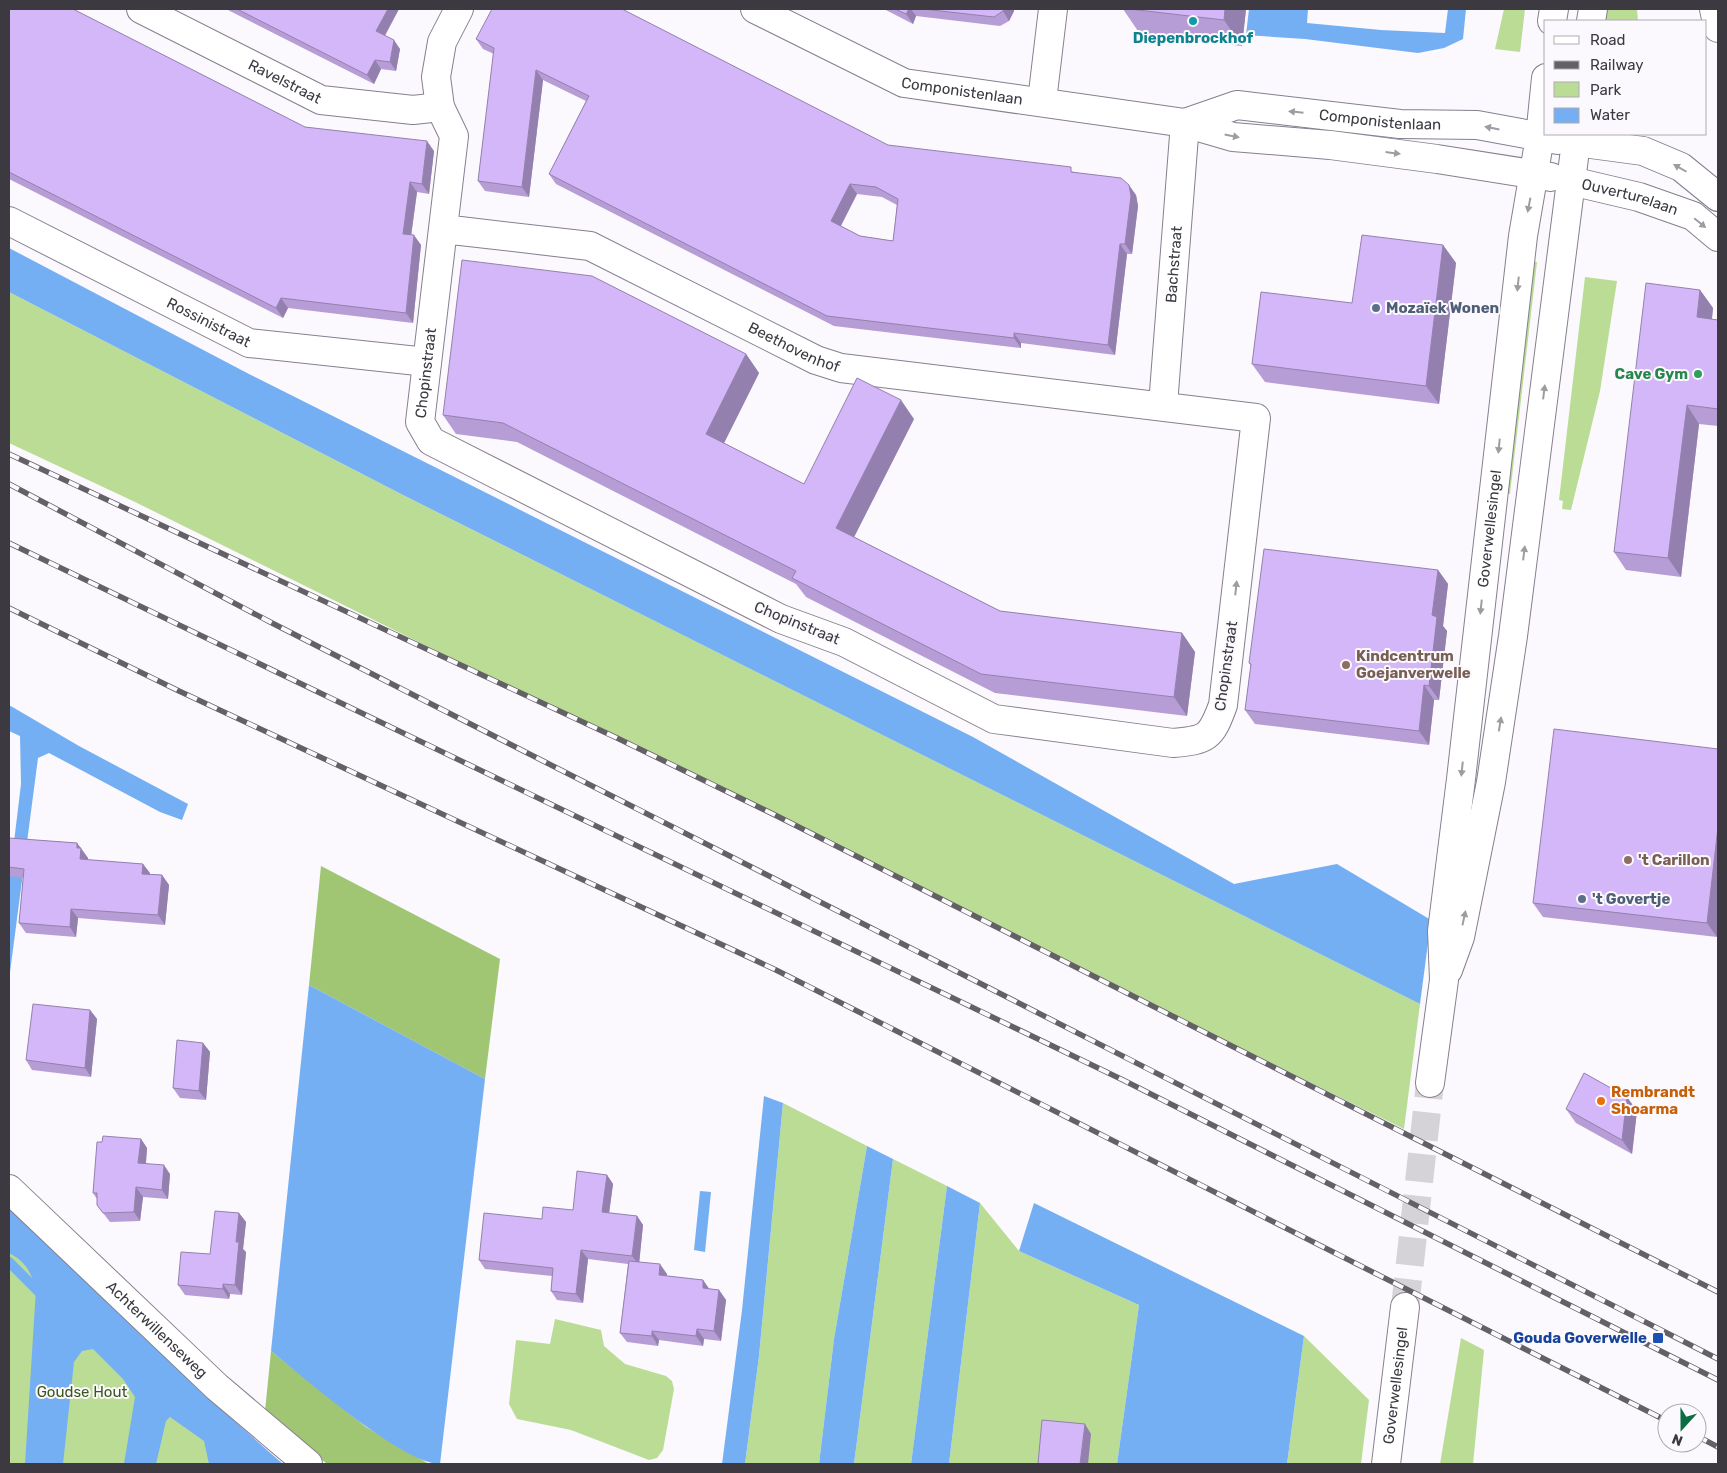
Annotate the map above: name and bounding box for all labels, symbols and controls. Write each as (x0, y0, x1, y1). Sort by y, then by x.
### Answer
marker: Diepenbrockhof (1187, 15, 1199, 27)
legend (1544, 20, 1707, 135)
place label: Diepenbrockhof (1133, 29, 1254, 47)
text: Road (1590, 31, 1626, 49)
street label: Ravelstraat (245, 56, 324, 108)
text: Railway (1590, 56, 1644, 74)
street label: Componistenlaan (900, 74, 1024, 109)
text: Park (1590, 81, 1621, 99)
street label: Componistenlaan (1318, 106, 1441, 134)
text: Water (1590, 106, 1630, 124)
one-way arrow (1288, 108, 1304, 116)
one-way arrow (1484, 123, 1500, 131)
one-way arrow (1224, 132, 1240, 140)
one-way arrow (1386, 149, 1402, 157)
one-way arrow (1672, 164, 1687, 172)
street label: Ouverturelaan (1580, 175, 1681, 219)
one-way arrow (1524, 198, 1532, 214)
one-way arrow (1693, 217, 1706, 228)
street label: Bachstraat (1162, 225, 1186, 304)
one-way arrow (1514, 277, 1522, 293)
street label: Rossinistraat (164, 294, 254, 351)
place label: Mozaïek Wonen (1386, 299, 1499, 317)
marker: Mozaïek Wonen (1370, 302, 1382, 314)
street label: Beethovenhof (745, 318, 842, 376)
street label: Chopinstraat (412, 327, 440, 419)
place label: Cave Gym (1615, 365, 1688, 383)
marker: Cave Gym (1692, 368, 1704, 380)
one-way arrow (1540, 383, 1548, 399)
one-way arrow (1495, 438, 1503, 454)
street label: Goverwellesingel (1474, 469, 1505, 588)
one-way arrow (1520, 544, 1528, 560)
one-way arrow (1232, 580, 1240, 596)
street label: Chopinstraat (752, 598, 843, 648)
one-way arrow (1477, 599, 1485, 615)
street label: Chopinstraat (1211, 620, 1241, 712)
place label: Kindcentrum Goejanverwelle (1356, 647, 1471, 682)
marker: Kindcentrum Goejanverwelle (1340, 659, 1352, 671)
one-way arrow (1496, 716, 1504, 732)
one-way arrow (1458, 761, 1466, 777)
place label: 't Carillon (1638, 851, 1710, 869)
marker: 't Carillon (1622, 854, 1634, 866)
place label: 't Govertje (1592, 890, 1670, 908)
marker: 't Govertje (1576, 893, 1588, 905)
one-way arrow (1461, 909, 1469, 925)
place label: Rembrandt Shoarma (1611, 1083, 1695, 1118)
marker: Rembrandt Shoarma (1595, 1095, 1607, 1107)
street label: Achterwillenseweg (102, 1277, 211, 1382)
street label: Goverwellesingel (1379, 1326, 1412, 1445)
place label: Gouda Goverwelle (1513, 1329, 1647, 1347)
marker: Gouda Goverwelle (1651, 1331, 1665, 1345)
park label: Goudse Hout (37, 1383, 127, 1401)
north arrow (1657, 1403, 1707, 1453)
text: N (1670, 1430, 1685, 1449)

